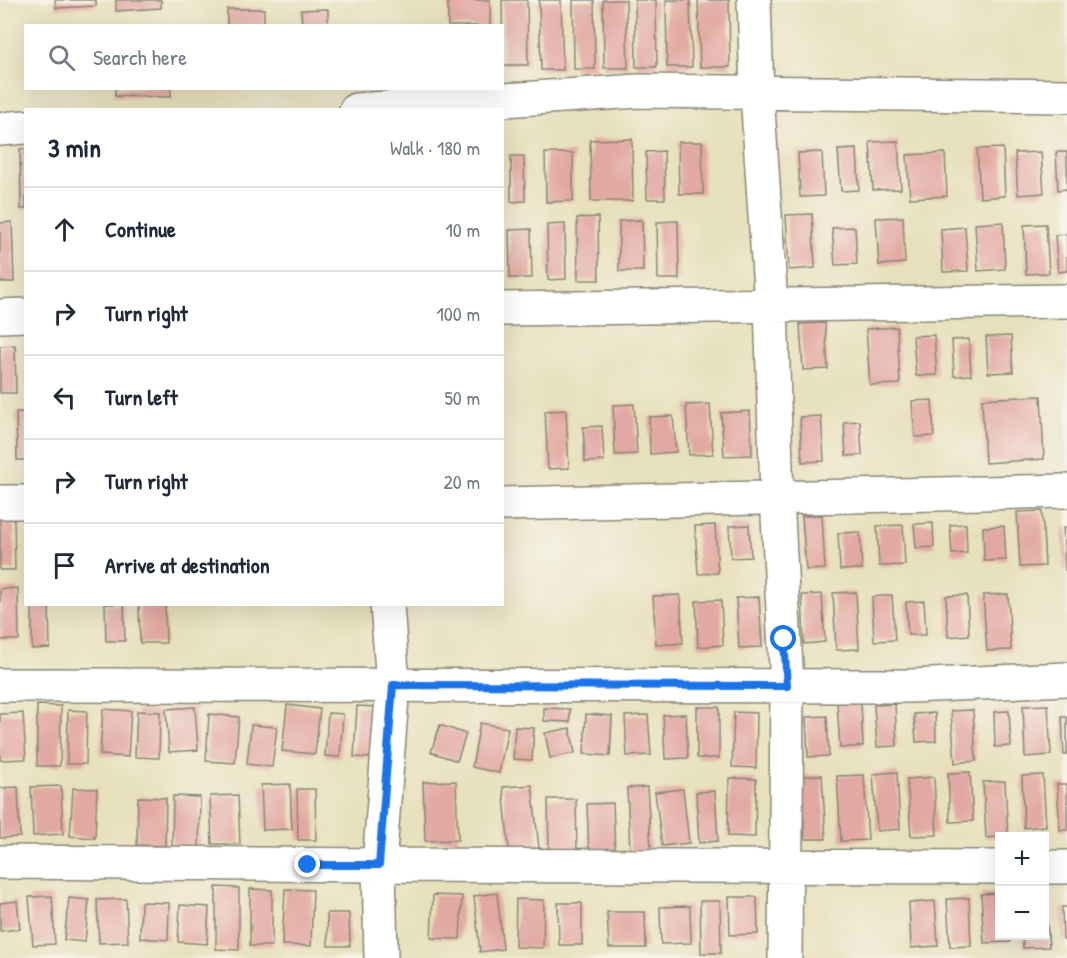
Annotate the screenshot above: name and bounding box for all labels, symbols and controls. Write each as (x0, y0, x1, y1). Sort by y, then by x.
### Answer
search box (24, 24, 504, 90)
icon: search (45, 41, 78, 74)
text: Search here (93, 42, 187, 72)
text: 3 min (48, 130, 101, 165)
text: Walk · 180 m (390, 134, 480, 161)
icon: ahead (48, 213, 81, 246)
text: Continue (105, 214, 176, 244)
text: 10 m (446, 216, 480, 243)
icon: right (48, 297, 81, 330)
text: Turn right (105, 298, 188, 328)
text: 100 m (437, 300, 480, 327)
icon: left (48, 381, 81, 414)
text: Turn left (105, 382, 178, 412)
text: 50 m (444, 384, 480, 411)
icon: right (48, 465, 81, 498)
text: Turn right (105, 466, 188, 496)
text: 20 m (443, 468, 480, 495)
icon: arrive (48, 549, 81, 582)
text: Arrive at destination (105, 550, 270, 580)
route start (770, 625, 796, 651)
map controls (995, 832, 1049, 940)
button: + (995, 832, 1049, 886)
route end (294, 851, 320, 877)
button: − (995, 886, 1049, 940)

